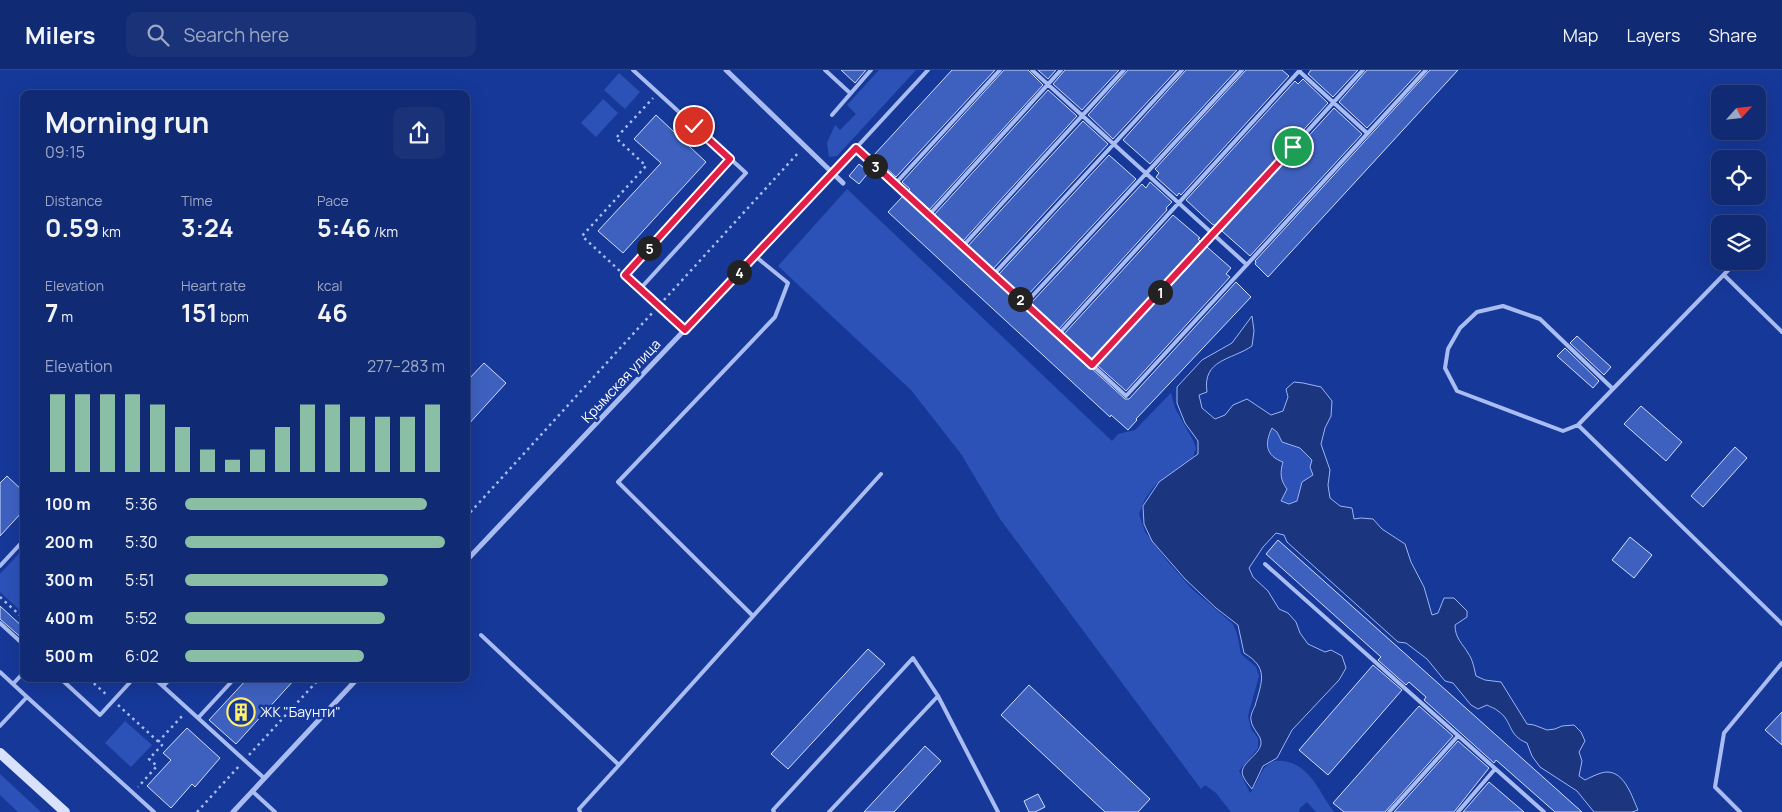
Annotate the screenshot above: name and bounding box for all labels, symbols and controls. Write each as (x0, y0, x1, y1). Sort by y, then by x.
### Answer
search box (126, 12, 476, 57)
text: Milers (25, 18, 96, 51)
icon: search (144, 21, 172, 49)
text: Search here (184, 22, 289, 48)
text: Map (1563, 23, 1598, 47)
text: Layers (1626, 23, 1680, 47)
text: Share (1708, 23, 1757, 47)
north arrow (1711, 85, 1766, 140)
map controls (1711, 85, 1766, 270)
text: Morning run (45, 103, 209, 141)
pin (673, 105, 715, 147)
button: share (393, 107, 445, 159)
icon: check (680, 112, 708, 140)
pin (1272, 126, 1314, 168)
icon: arrive (1279, 133, 1307, 161)
text: 09:15 (45, 141, 85, 163)
button: locate (1711, 150, 1766, 205)
pin: 3 (862, 154, 888, 178)
text: 3 (871, 157, 880, 176)
text: Distance (45, 191, 102, 210)
text: Time (181, 191, 213, 210)
text: Pace (317, 191, 349, 210)
text: 0.59 (45, 210, 99, 245)
text: 3:24 (181, 210, 234, 245)
text: 5:46 (317, 210, 371, 245)
button: layers (1711, 215, 1766, 270)
text: km (99, 222, 121, 241)
text: /km (371, 222, 398, 241)
pin: 5 (636, 236, 662, 260)
text: 5 (645, 239, 654, 258)
pin: 4 (726, 260, 752, 284)
text: 4 (735, 263, 744, 282)
text: Elevation (45, 276, 104, 295)
text: Heart rate (181, 276, 246, 295)
text: kcal (317, 276, 343, 295)
pin: 1 (1148, 280, 1172, 304)
text: 1 (1157, 283, 1164, 302)
pin: 2 (1008, 286, 1032, 312)
text: 2 (1016, 290, 1025, 309)
text: 7 (45, 295, 58, 330)
text: 151 (181, 295, 218, 330)
text: 46 (317, 295, 348, 330)
text: m (58, 307, 73, 326)
text: bpm (218, 307, 249, 326)
street label: Крымская улица (577, 335, 664, 427)
text: Elevation (45, 355, 113, 377)
text: 277–283 m (367, 355, 445, 377)
text: 100 m (45, 493, 91, 515)
text: 5:36 (125, 493, 158, 515)
text: 200 m (45, 531, 93, 553)
text: 5:30 (125, 531, 158, 553)
text: 300 m (45, 569, 93, 591)
text: 5:51 (125, 569, 155, 591)
text: 400 m (45, 607, 93, 629)
text: 5:52 (125, 607, 157, 629)
text: 500 m (45, 645, 93, 667)
text: 6:02 (125, 645, 159, 667)
building icon: ЖК "Баунти" (226, 697, 256, 727)
place label: ЖК "Баунти" (260, 702, 341, 721)

